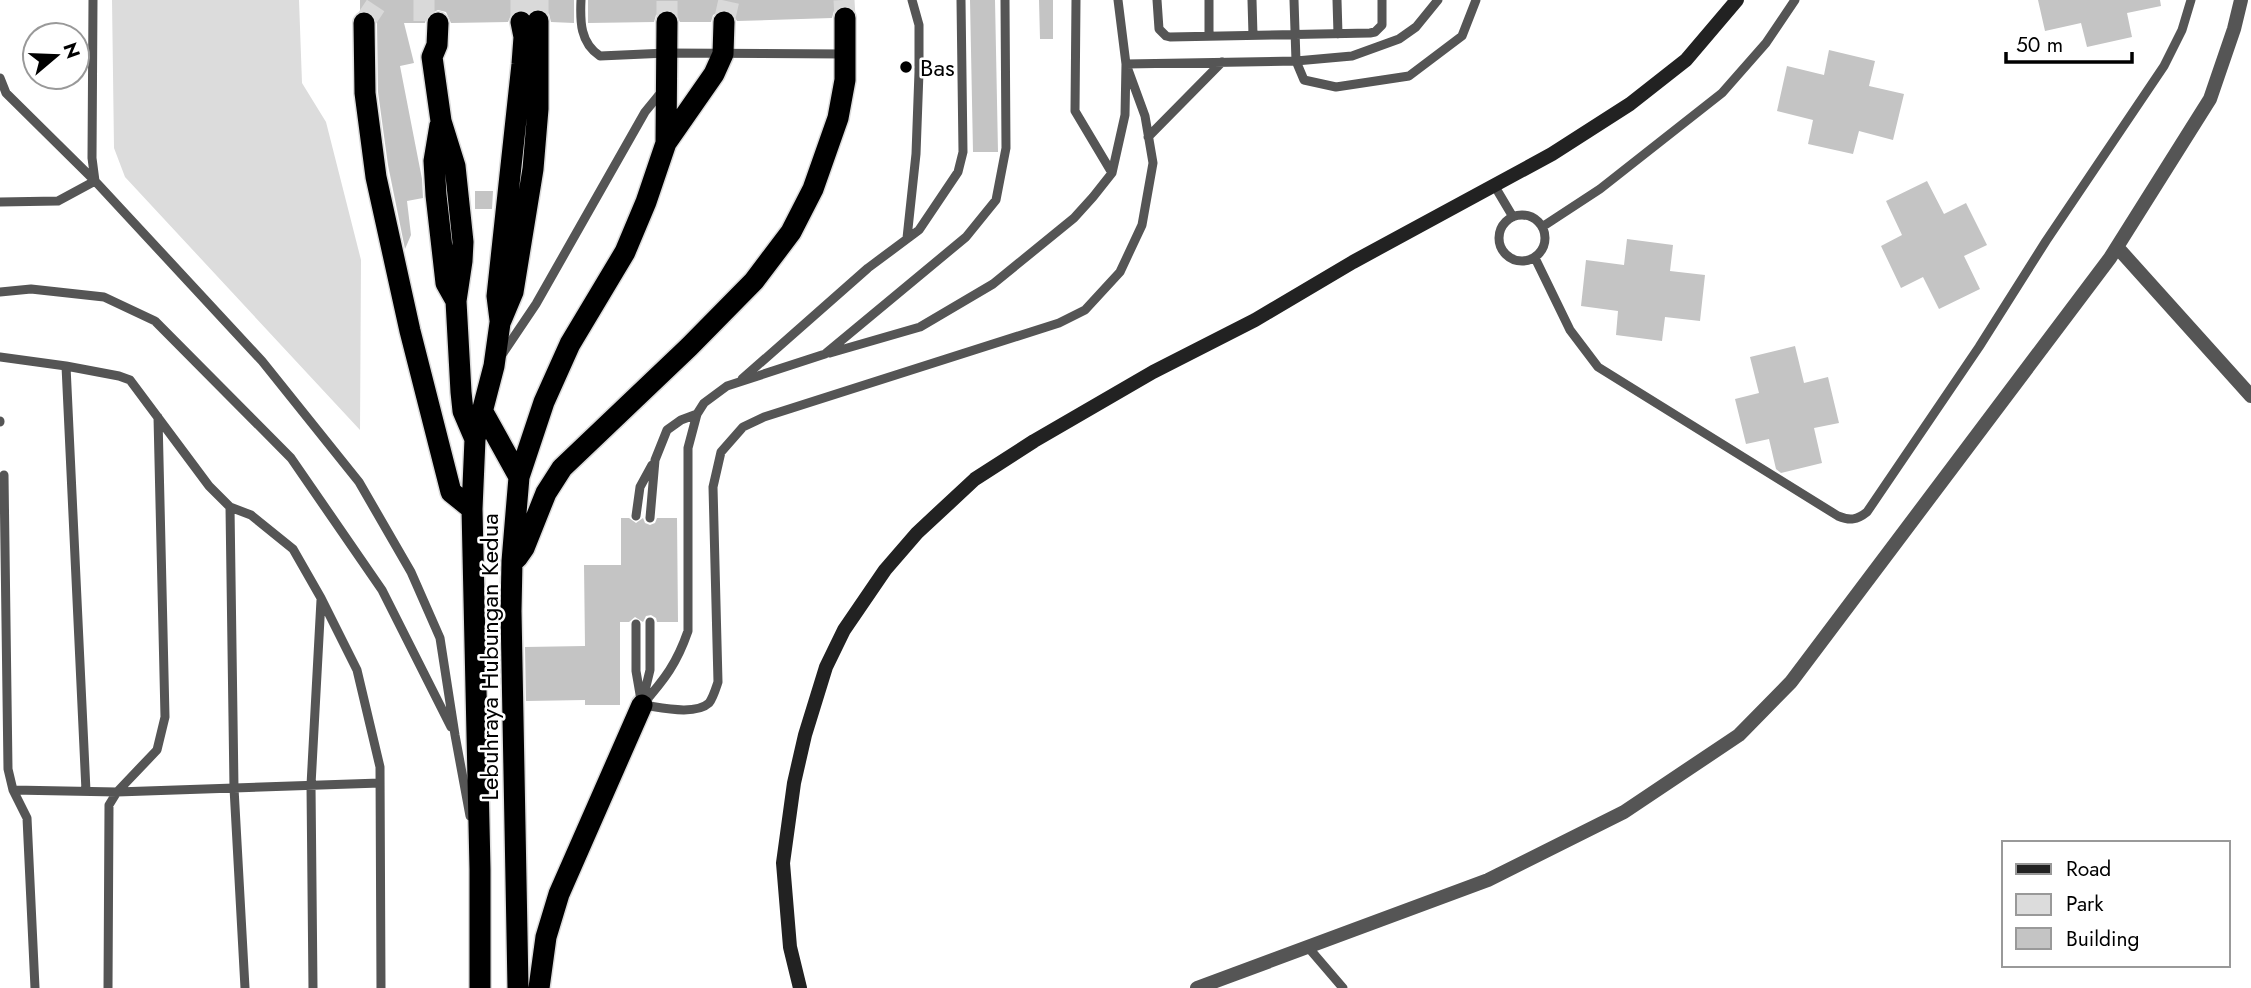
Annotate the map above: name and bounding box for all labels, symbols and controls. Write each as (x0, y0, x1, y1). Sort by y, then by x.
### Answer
north arrow (21, 21, 91, 91)
scale bar (2006, 21, 2132, 65)
text: 50 m (2016, 30, 2063, 60)
text: N (56, 39, 87, 62)
place label: Bas (920, 50, 955, 85)
marker: Bas (898, 59, 914, 75)
street label: Lebuhraya Hubungan Kedua (472, 513, 507, 801)
legend (2002, 841, 2230, 967)
text: Road (2066, 854, 2111, 884)
text: Park (2066, 889, 2104, 919)
text: Building (2066, 924, 2139, 954)

